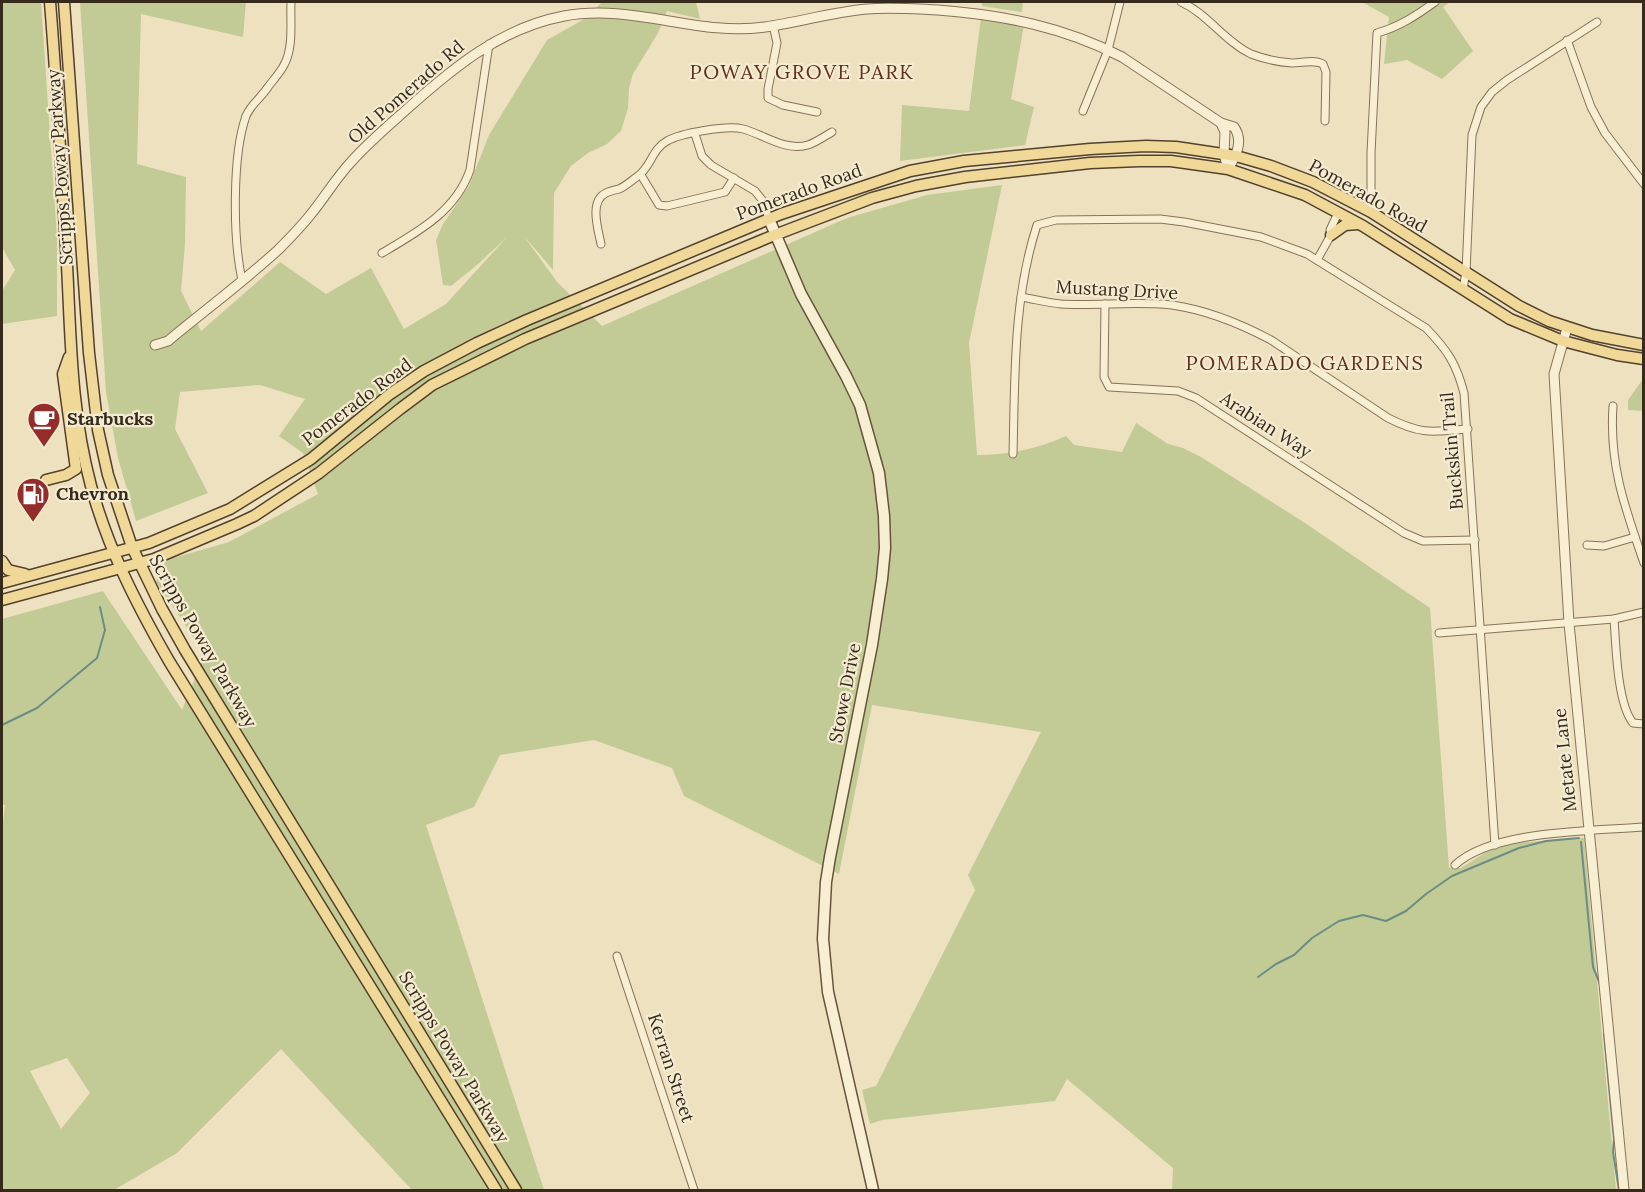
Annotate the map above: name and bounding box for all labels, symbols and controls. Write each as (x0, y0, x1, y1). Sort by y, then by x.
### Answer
street label: Old Pomerado Rd (343, 35, 469, 148)
district label: POWAY GROVE PARK (690, 59, 914, 84)
street label: Scripps Poway Parkway (41, 68, 78, 266)
street label: Pomerado Road (1305, 154, 1432, 238)
street label: Pomerado Road (733, 158, 865, 225)
street label: Mustang Drive (1055, 275, 1179, 304)
district label: POMERADO GARDENS (1186, 350, 1424, 375)
street label: Pomerado Road (297, 353, 416, 450)
street label: Arabian Way (1215, 386, 1317, 463)
street label: Buckskin Trail (1435, 391, 1468, 511)
cafe icon: Starbucks (26, 401, 62, 448)
place label: Starbucks (67, 407, 153, 430)
fuel station icon: Chevron (15, 476, 51, 523)
place label: Chevron (56, 482, 130, 505)
street label: Scripps Poway Parkway (144, 550, 263, 732)
street label: Stowe Drive (824, 641, 865, 745)
street label: Metate Lane (1548, 707, 1581, 813)
street label: Scripps Poway Parkway (394, 967, 515, 1147)
street label: Kerran Street (643, 1010, 700, 1125)

